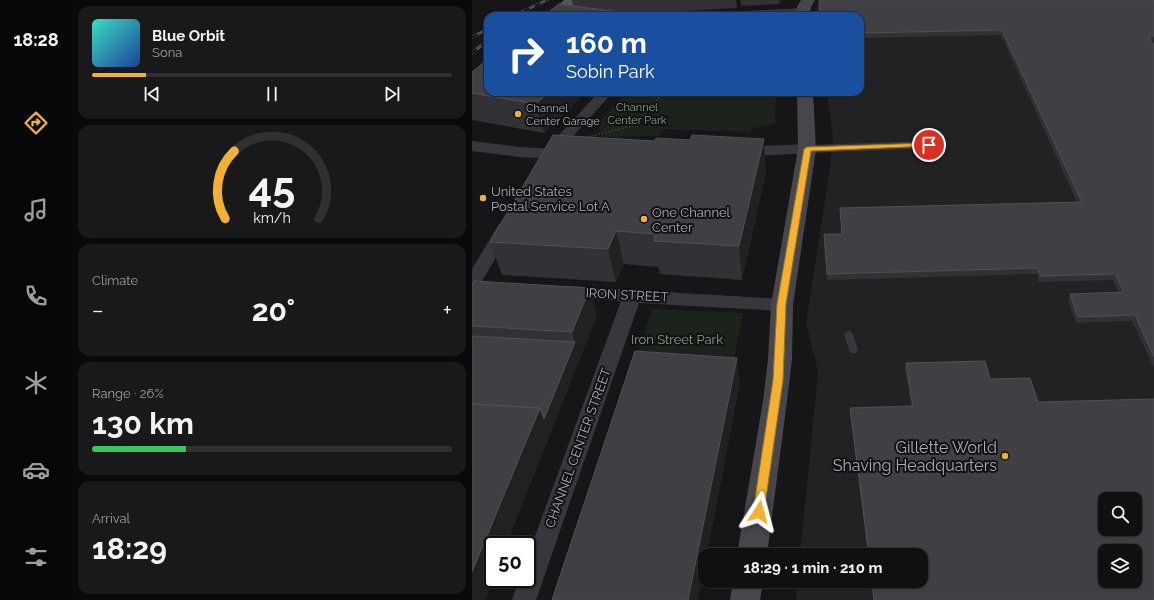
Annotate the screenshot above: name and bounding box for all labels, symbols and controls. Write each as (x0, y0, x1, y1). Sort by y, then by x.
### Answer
text: Blue Orbit (152, 27, 225, 45)
text: 160 m (566, 27, 647, 60)
icon: right (500, 28, 552, 80)
text: 18:28 (13, 29, 59, 50)
text: Sona (152, 45, 182, 60)
text: Sobin Park (566, 61, 655, 82)
icon: previous (141, 83, 163, 105)
icon: pause (261, 83, 283, 105)
icon: next (381, 83, 403, 105)
park label: Channel Center Park (607, 101, 667, 127)
place label: Channel Center Garage (526, 102, 600, 128)
icon: directions (22, 109, 50, 137)
marker: Channel Center Garage (513, 109, 523, 119)
pin (912, 128, 946, 162)
icon: arrive (918, 134, 940, 156)
text: 45 (249, 163, 295, 212)
place label: United States Postal Service Lot A (491, 184, 610, 214)
marker: United States Postal Service Lot A (478, 193, 488, 203)
icon: music (22, 196, 50, 224)
place label: One Channel Center (652, 205, 731, 235)
text: km/h (253, 210, 291, 226)
marker: One Channel Center (639, 214, 649, 224)
text: Climate (92, 273, 138, 288)
icon: phone (22, 282, 50, 310)
street label: IRON STREET (585, 285, 669, 305)
text: 20° (252, 293, 295, 328)
text: − (92, 297, 104, 323)
text: + (443, 297, 452, 323)
park label: Iron Street Park (631, 332, 723, 347)
street label: CHANNEL CENTER STREET (542, 366, 614, 530)
icon: climate (22, 369, 50, 397)
text: Range · 26% (92, 386, 164, 401)
text: 130 km (92, 406, 194, 441)
place label: Gillette World Shaving Headquarters (833, 438, 997, 475)
marker: Gillette World Shaving Headquarters (1000, 451, 1010, 461)
icon: car (22, 456, 50, 484)
position arrow (738, 491, 780, 533)
map controls (1098, 492, 1142, 588)
button: search (1098, 492, 1142, 536)
text: Arrival (92, 511, 130, 526)
text: 18:29 (92, 531, 167, 566)
speed limit sign: 50 (484, 536, 536, 588)
icon: filters (22, 543, 50, 571)
button: layers (1098, 544, 1142, 588)
text: 18:29 · 1 min · 210 m (743, 559, 883, 577)

